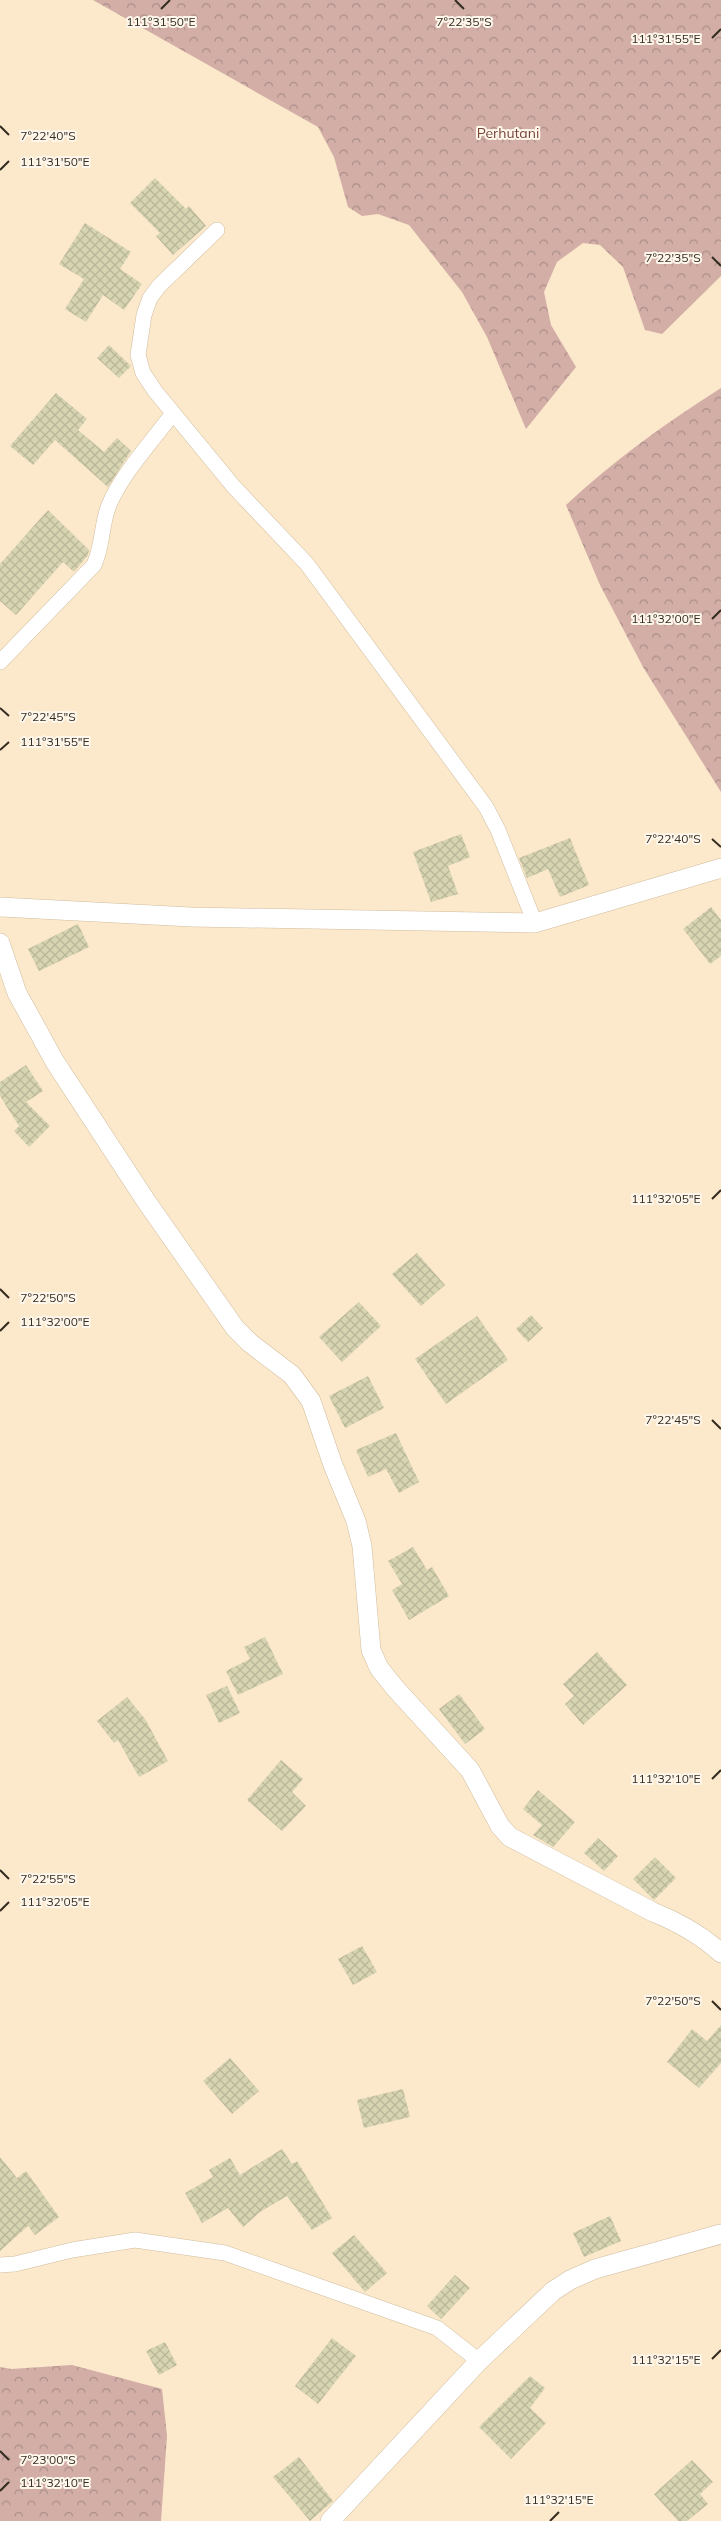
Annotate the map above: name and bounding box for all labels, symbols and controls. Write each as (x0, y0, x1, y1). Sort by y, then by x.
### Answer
text: 111°31'50"E (126, 14, 196, 29)
text: 7°22'35"S (436, 14, 492, 29)
text: 111°31'55"E (631, 31, 701, 46)
park label: Perhutani (477, 124, 539, 142)
text: 7°22'40"S (20, 128, 76, 143)
text: 111°31'50"E (20, 154, 90, 169)
text: 7°22'35"S (645, 250, 701, 265)
text: 111°32'00"E (631, 611, 701, 626)
text: 7°22'45"S (20, 709, 76, 724)
text: 111°31'55"E (20, 734, 90, 749)
text: 7°22'40"S (645, 831, 701, 846)
text: 111°32'05"E (631, 1191, 701, 1206)
text: 7°22'50"S (20, 1290, 76, 1305)
text: 111°32'00"E (20, 1314, 90, 1329)
text: 7°22'45"S (645, 1412, 701, 1427)
text: 111°32'10"E (631, 1771, 701, 1786)
text: 7°22'55"S (20, 1871, 76, 1886)
text: 111°32'05"E (20, 1894, 90, 1909)
text: 7°22'50"S (645, 1993, 701, 2008)
text: 111°32'15"E (631, 2352, 701, 2367)
text: 7°23'00"S (20, 2452, 76, 2467)
text: 111°32'10"E (20, 2475, 90, 2490)
text: 111°32'15"E (524, 2492, 594, 2507)

